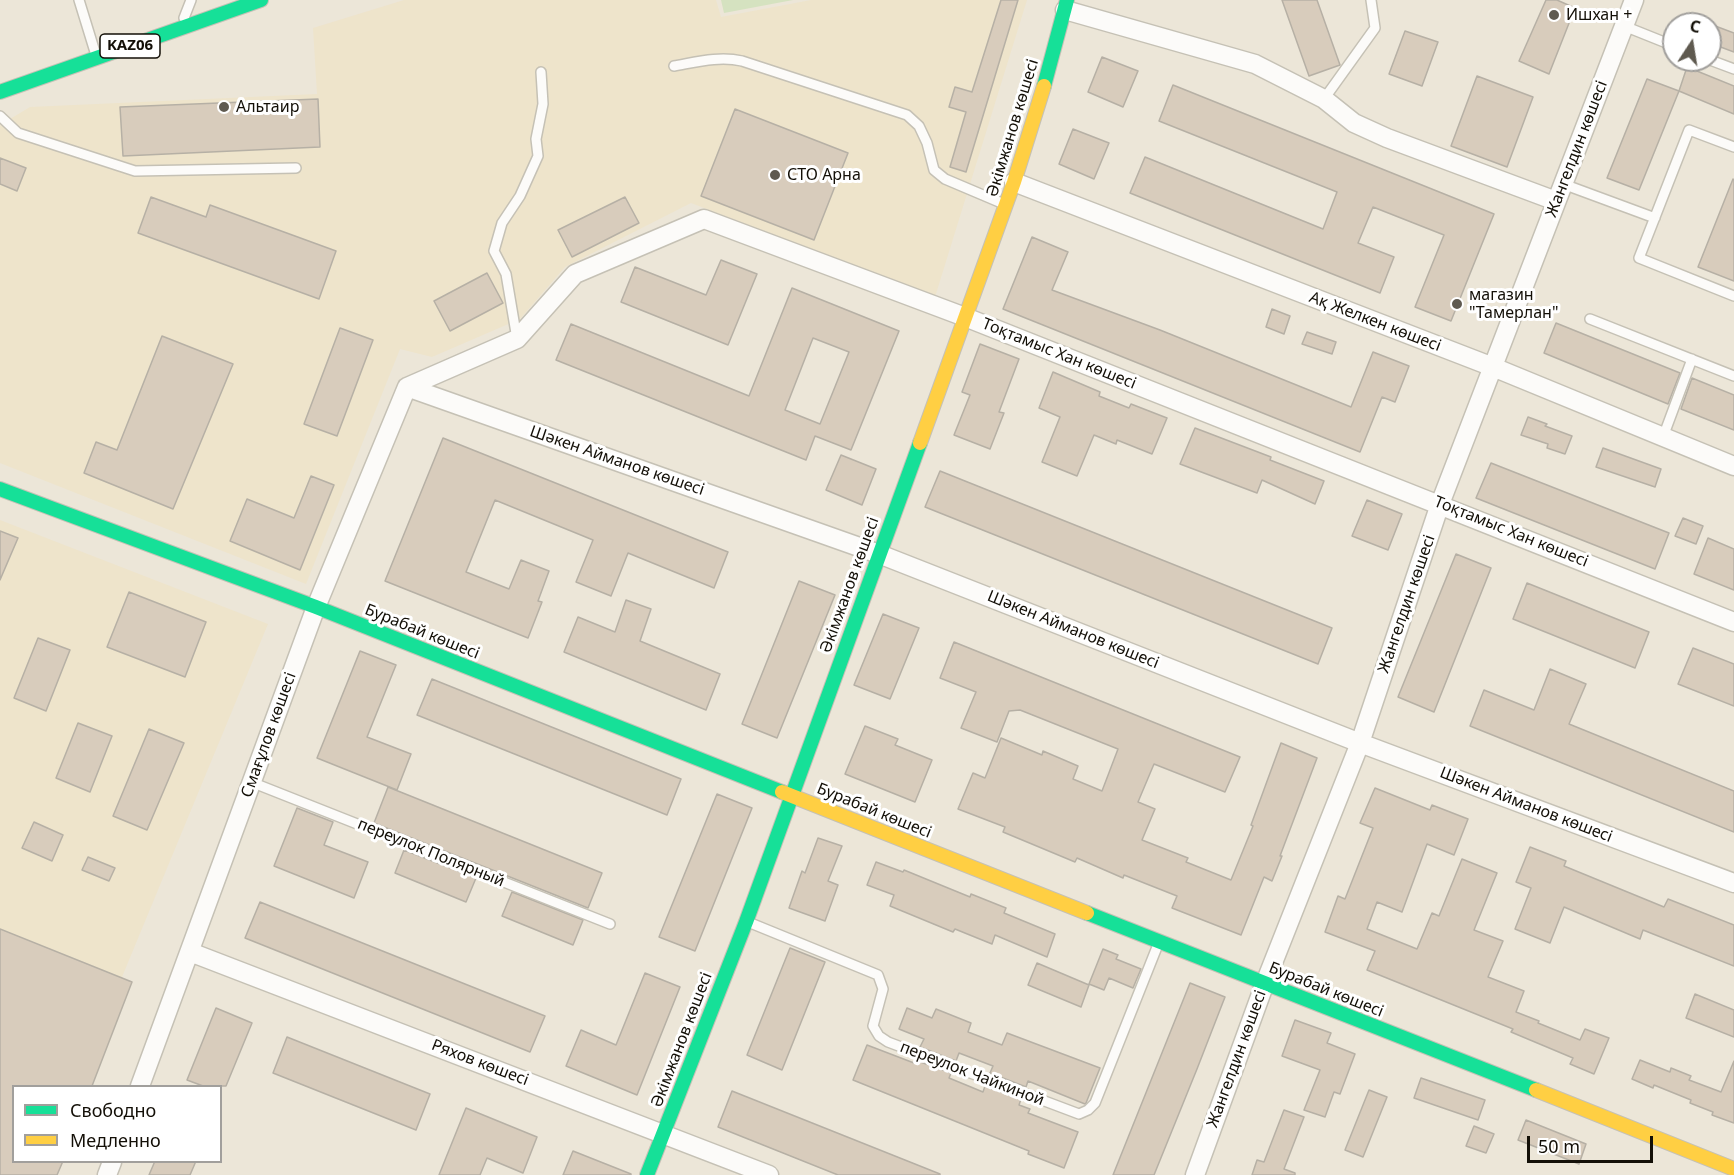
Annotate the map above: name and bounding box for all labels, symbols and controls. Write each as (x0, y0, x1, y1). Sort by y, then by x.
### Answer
place label: Ишхан + (1566, 5, 1632, 25)
marker: Ишхан + (1547, 8, 1561, 22)
north arrow (1662, 12, 1722, 72)
text: С (1688, 15, 1703, 38)
road number: KАZ06 (100, 34, 160, 58)
street label: Әкімжанов көшесі (983, 57, 1043, 199)
street label: Жангелдин көшесі (1542, 78, 1612, 220)
place label: Альтаир (236, 97, 299, 117)
marker: Альтаир (217, 100, 231, 114)
place label: СТО Арна (787, 165, 861, 185)
marker: СТО Арна (768, 168, 782, 182)
place label: магазин "Тамерлан" (1469, 285, 1558, 323)
street label: Ақ Желкен көшесі (1306, 288, 1444, 356)
marker: магазин "Тамерлан" (1450, 297, 1464, 311)
street label: Тоқтамыс Хан көшесі (979, 314, 1139, 394)
street label: Шәкен Айманов көшесі (527, 422, 707, 500)
street label: Тоқтамыс Хан көшесі (1431, 492, 1591, 572)
street label: Әкімжанов көшесі (817, 515, 883, 655)
street label: Жангелдин көшесі (1374, 532, 1440, 676)
street label: Шәкен Айманов көшесі (984, 587, 1162, 673)
street label: Бурабай көшесі (362, 600, 482, 664)
street label: Смағұлов көшесі (237, 670, 301, 800)
street label: Шәкен Айманов көшесі (1437, 763, 1615, 847)
street label: Бурабай көшесі (814, 779, 934, 843)
street label: переулок Полярный (355, 815, 507, 891)
street label: Бурабай көшесі (1266, 958, 1386, 1022)
street label: Әкімжанов көшесі (647, 970, 717, 1110)
street label: Жангелдин көшесі (1203, 988, 1271, 1130)
street label: Ряхов көшесі (429, 1036, 531, 1090)
street label: переулок Чайкиной (897, 1038, 1047, 1110)
legend (12, 1085, 222, 1163)
text: Свободно (70, 1098, 156, 1122)
scale bar (1530, 1124, 1656, 1162)
text: Медленно (70, 1128, 161, 1152)
text: 50 m (1538, 1134, 1580, 1158)

